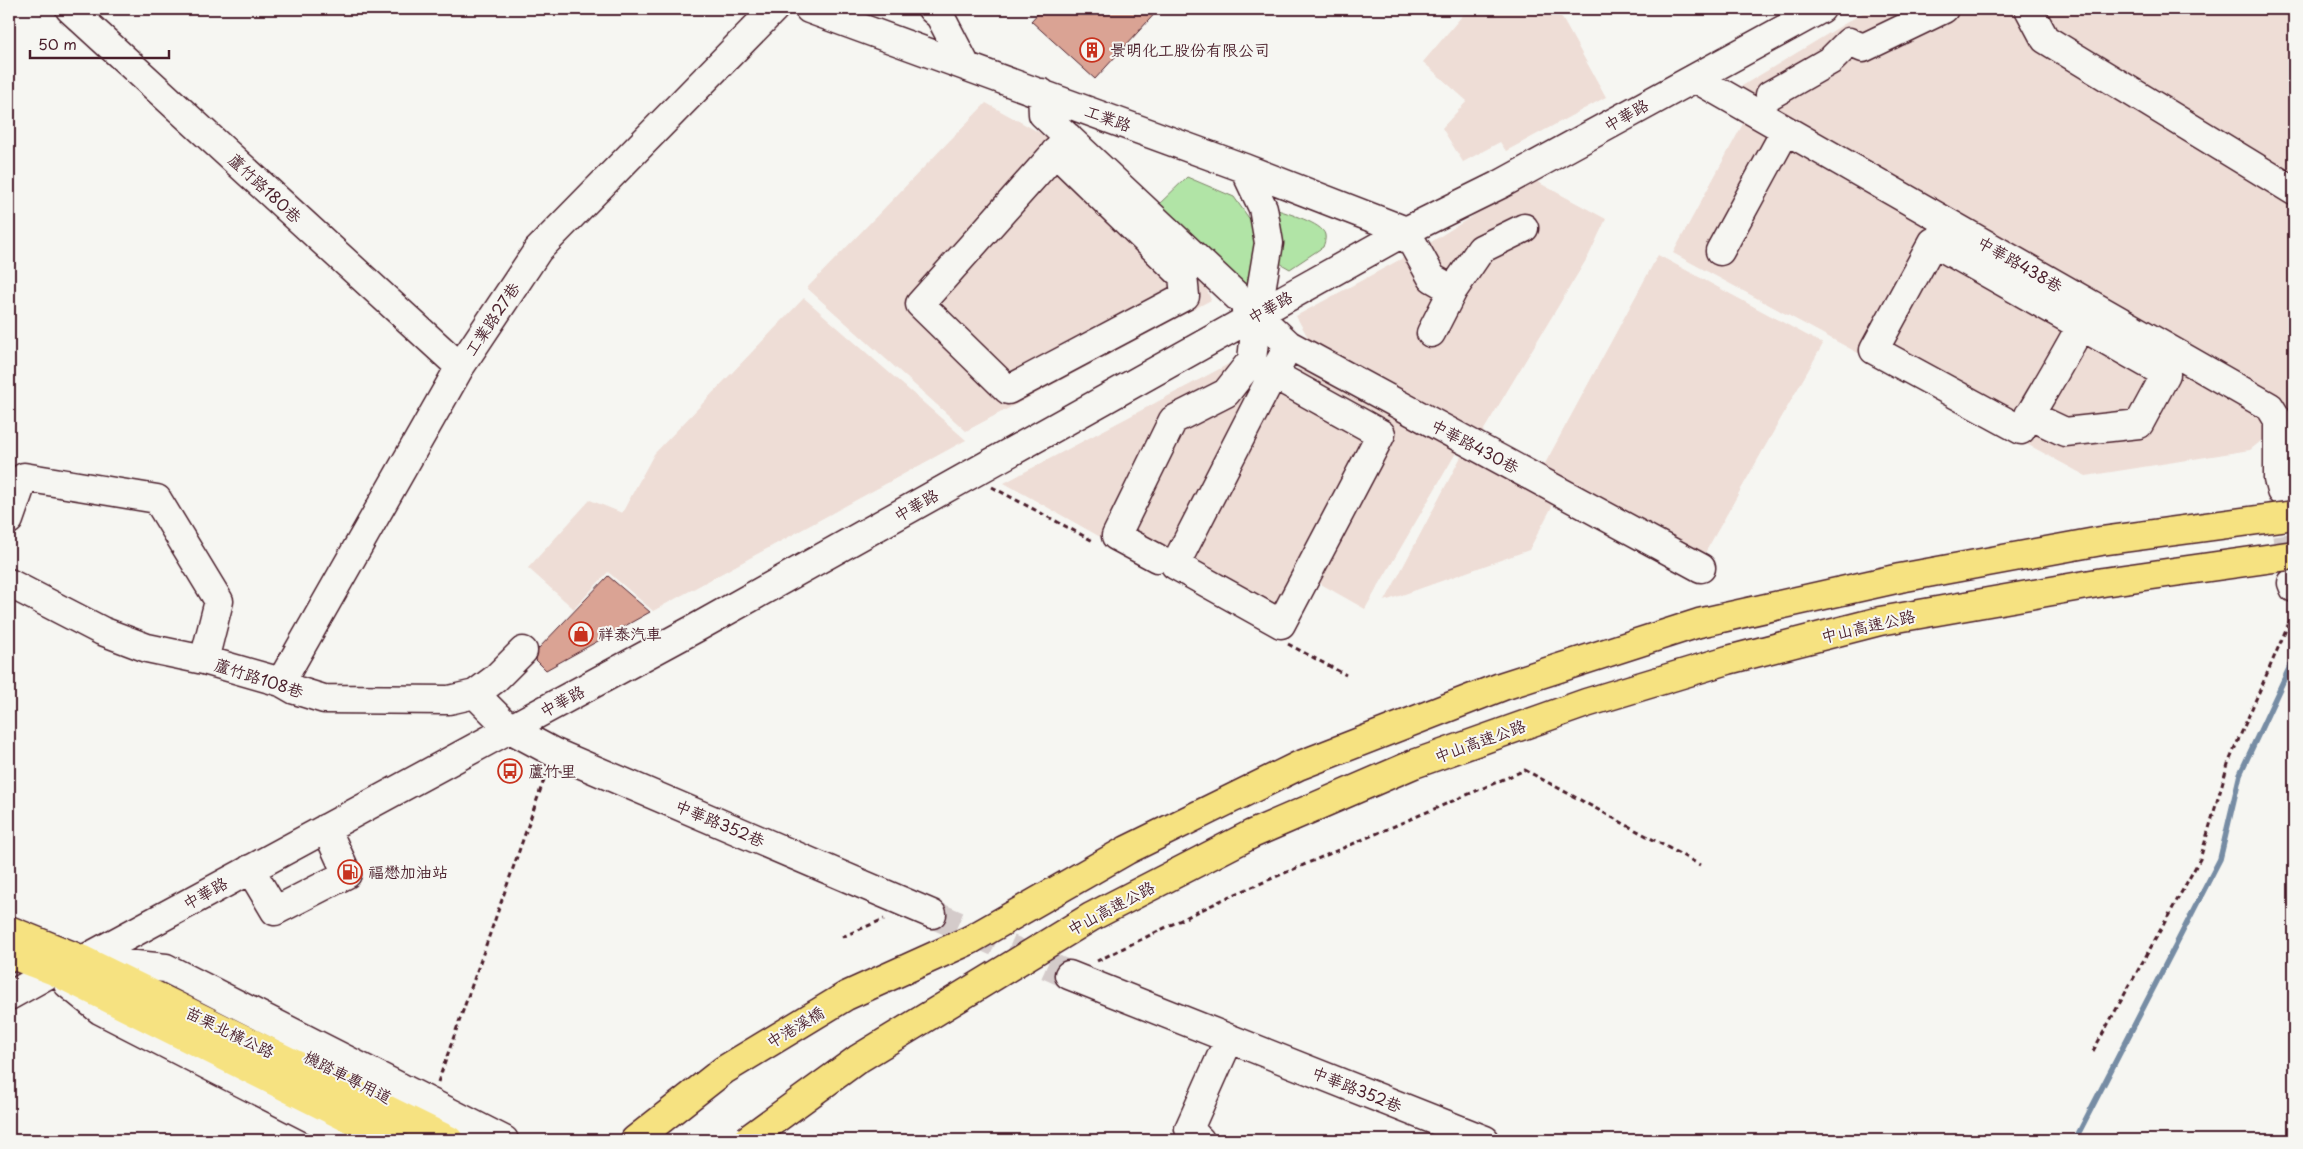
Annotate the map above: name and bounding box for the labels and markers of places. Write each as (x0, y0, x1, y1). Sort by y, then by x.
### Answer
building icon: 景明化工股份有限公司 (1079, 37, 1105, 63)
place label: 景明化工股份有限公司 (1110, 37, 1270, 61)
shop icon: 祥泰汽車 (568, 621, 594, 647)
place label: 祥泰汽車 (598, 621, 662, 645)
bus stop icon: 蘆竹里 (497, 758, 523, 784)
place label: 蘆竹里 (528, 758, 576, 782)
fuel station icon: 福懋加油站 (337, 859, 363, 885)
place label: 福懋加油站 (368, 859, 448, 883)

